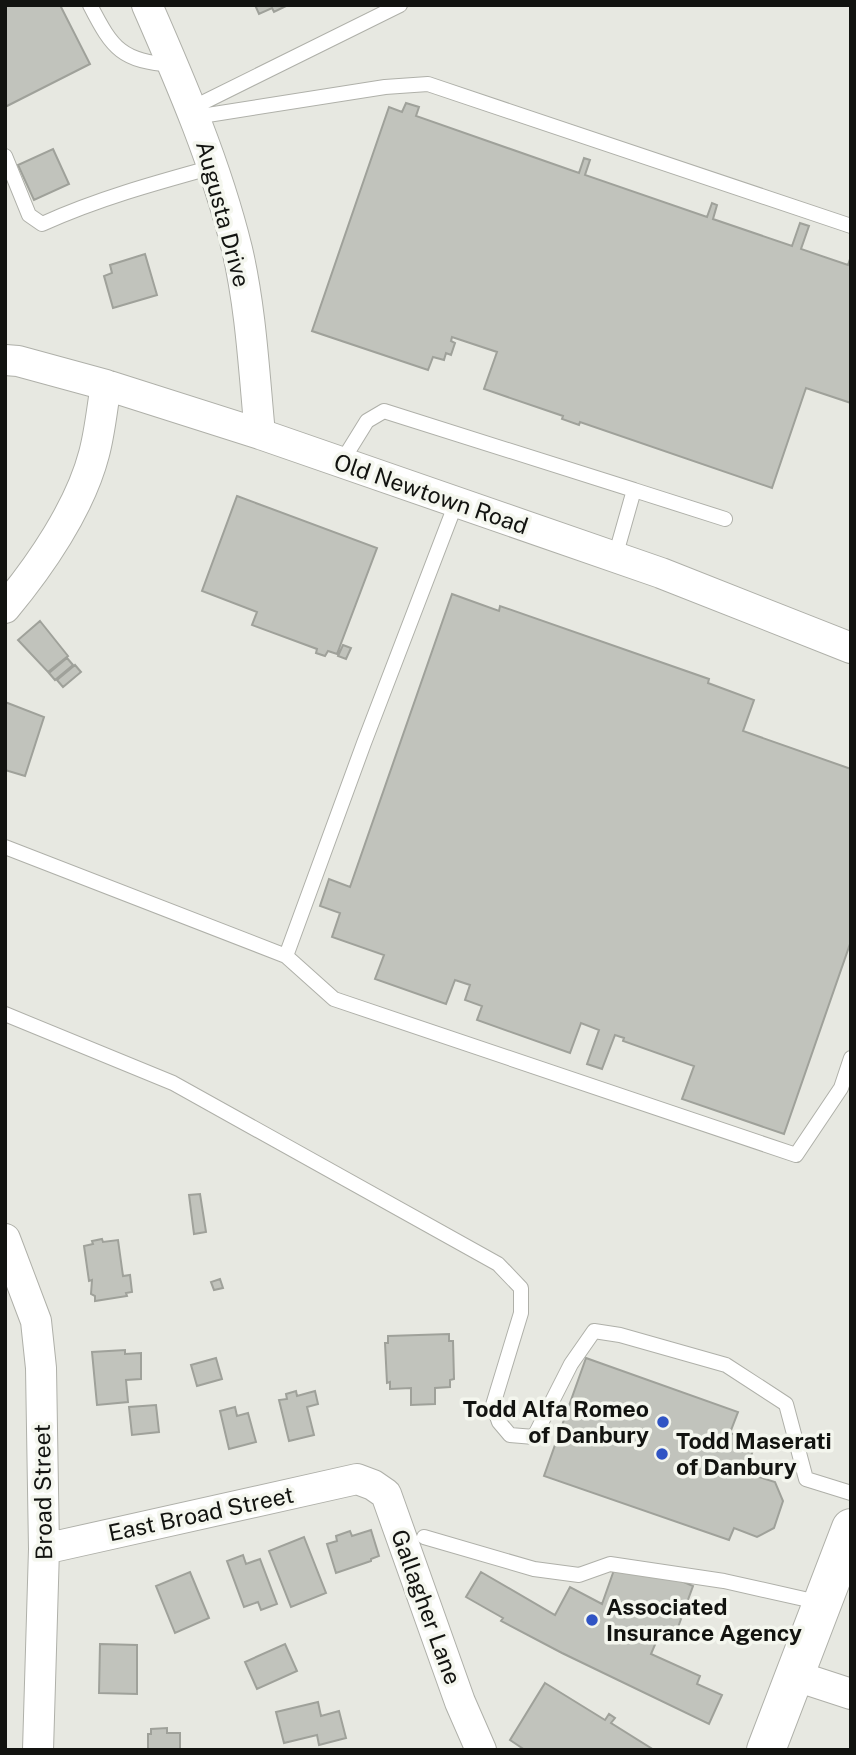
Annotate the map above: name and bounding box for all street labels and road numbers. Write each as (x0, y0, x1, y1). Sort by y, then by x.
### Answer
street label: Augusta Drive (191, 138, 256, 290)
street label: Old Newtown Road (331, 448, 532, 539)
street label: Broad Street (28, 1424, 57, 1560)
street label: East Broad Street (106, 1481, 296, 1546)
street label: Gallagher Lane (386, 1526, 467, 1688)

